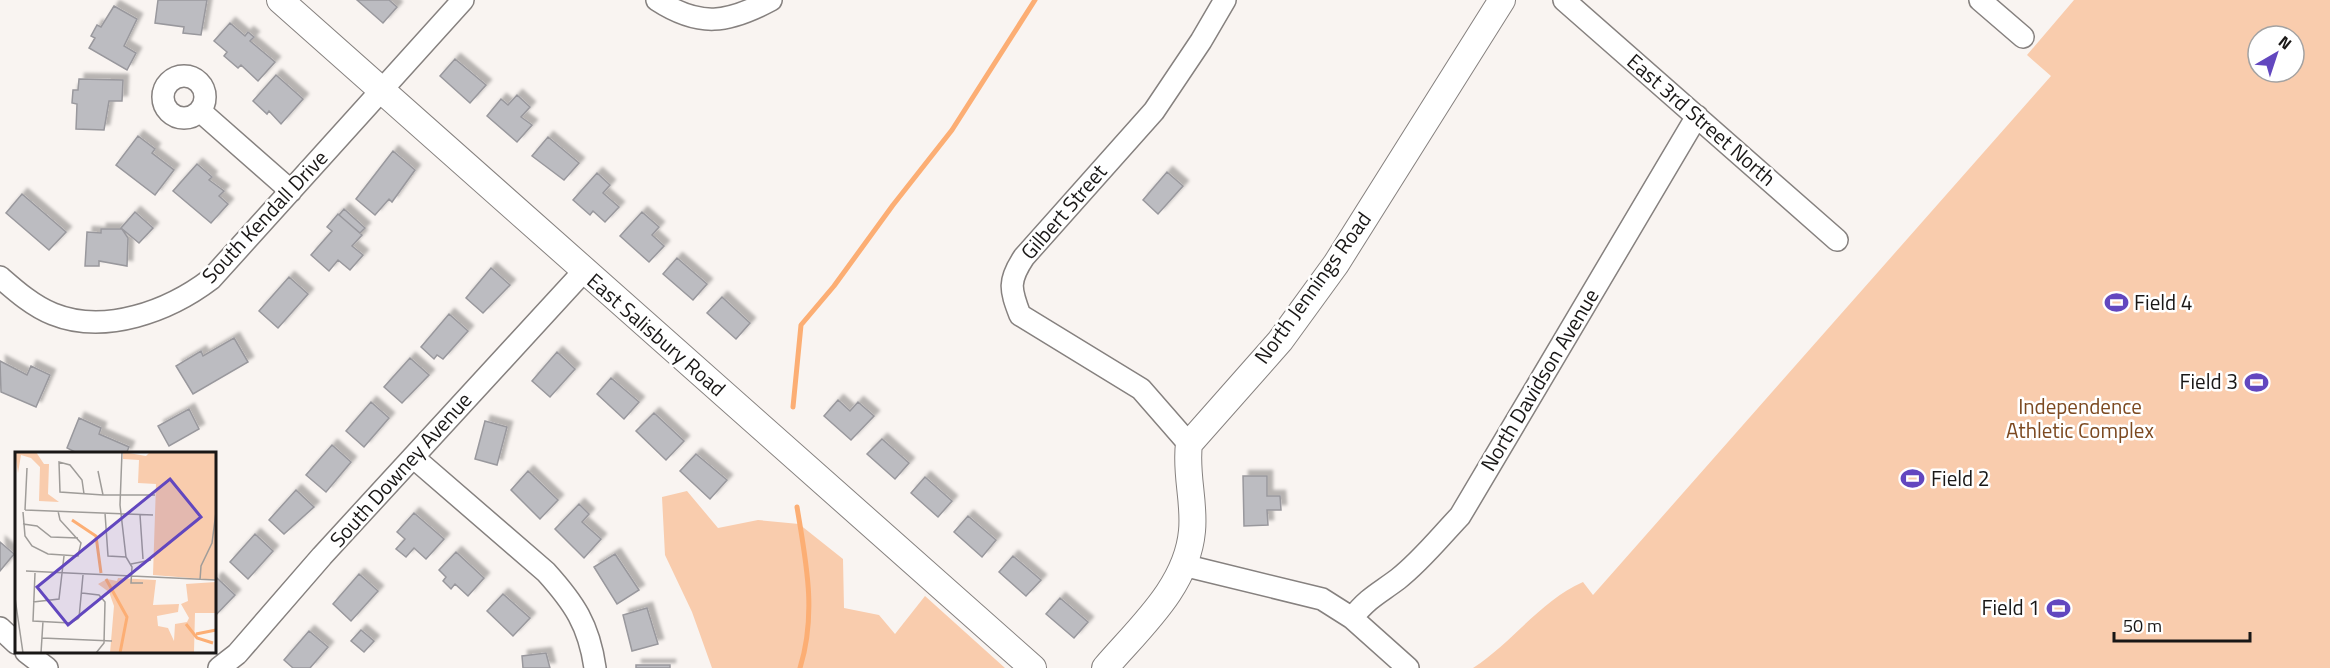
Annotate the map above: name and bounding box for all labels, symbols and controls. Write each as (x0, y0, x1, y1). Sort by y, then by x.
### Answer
north arrow (2246, 24, 2306, 84)
text: N (2274, 30, 2297, 55)
street label: East 3rd Street North (1620, 45, 1783, 193)
street label: South Kendall Drive (194, 142, 335, 290)
street label: Gilbert Street (1013, 156, 1114, 266)
street label: North Jennings Road (1246, 205, 1378, 370)
street label: East Salisbury Road (580, 265, 733, 404)
street label: North Davidson Avenue (1472, 282, 1606, 477)
place label: Field 4 (2134, 286, 2193, 318)
sports icon: Field 4 (2103, 290, 2129, 316)
place label: Field 3 (2179, 365, 2238, 397)
sports icon: Field 3 (2243, 369, 2269, 395)
street label: South Downey Avenue (322, 384, 479, 554)
park label: Independence Athletic Complex (2006, 390, 2154, 446)
inset map (15, 452, 216, 653)
place label: Field 2 (1931, 462, 1990, 494)
sports icon: Field 2 (1900, 466, 1926, 492)
place label: Field 1 (1981, 591, 2040, 623)
sports icon: Field 1 (2045, 595, 2071, 621)
scale bar (2114, 605, 2250, 643)
text: 50 m (2123, 612, 2162, 639)

